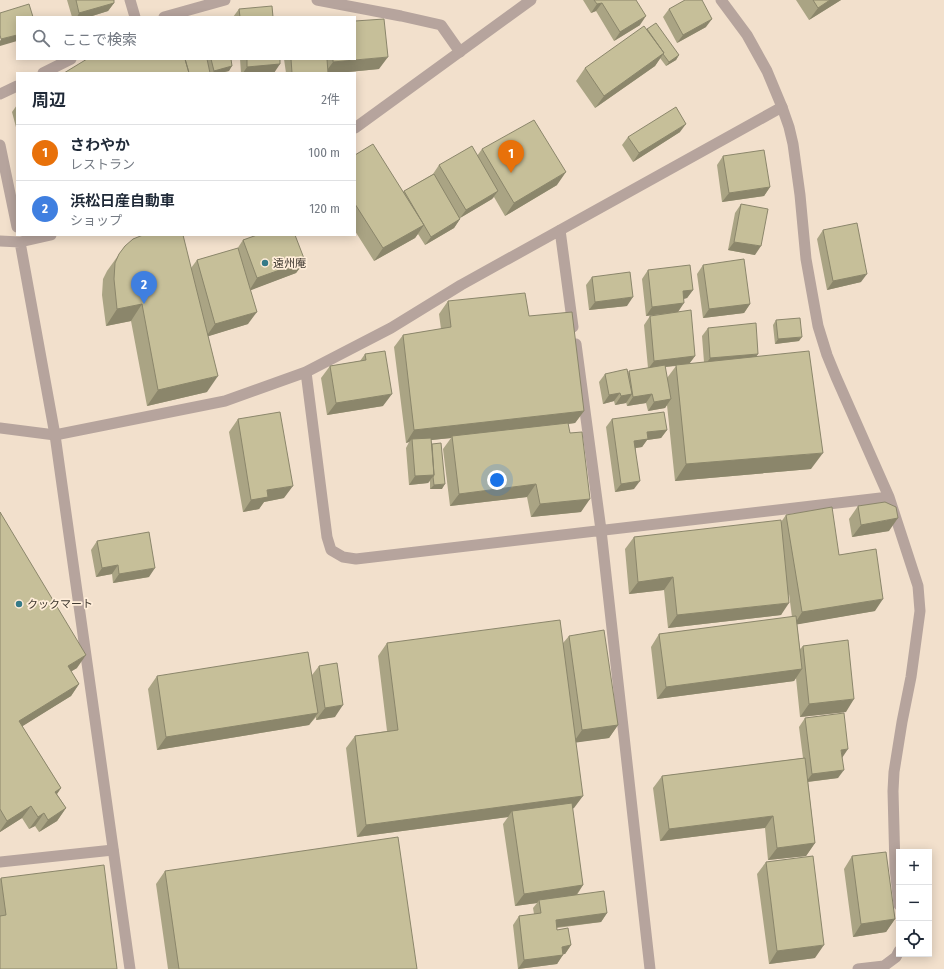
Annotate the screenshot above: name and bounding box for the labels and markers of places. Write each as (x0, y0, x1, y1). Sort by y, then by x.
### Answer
pin: 1 (498, 140, 524, 173)
place label: 遠州庵 (273, 257, 306, 270)
marker: 遠州庵 (260, 258, 270, 268)
pin: 2 (131, 271, 157, 304)
place label: クックマート (27, 598, 93, 611)
marker: クックマート (14, 599, 24, 609)

